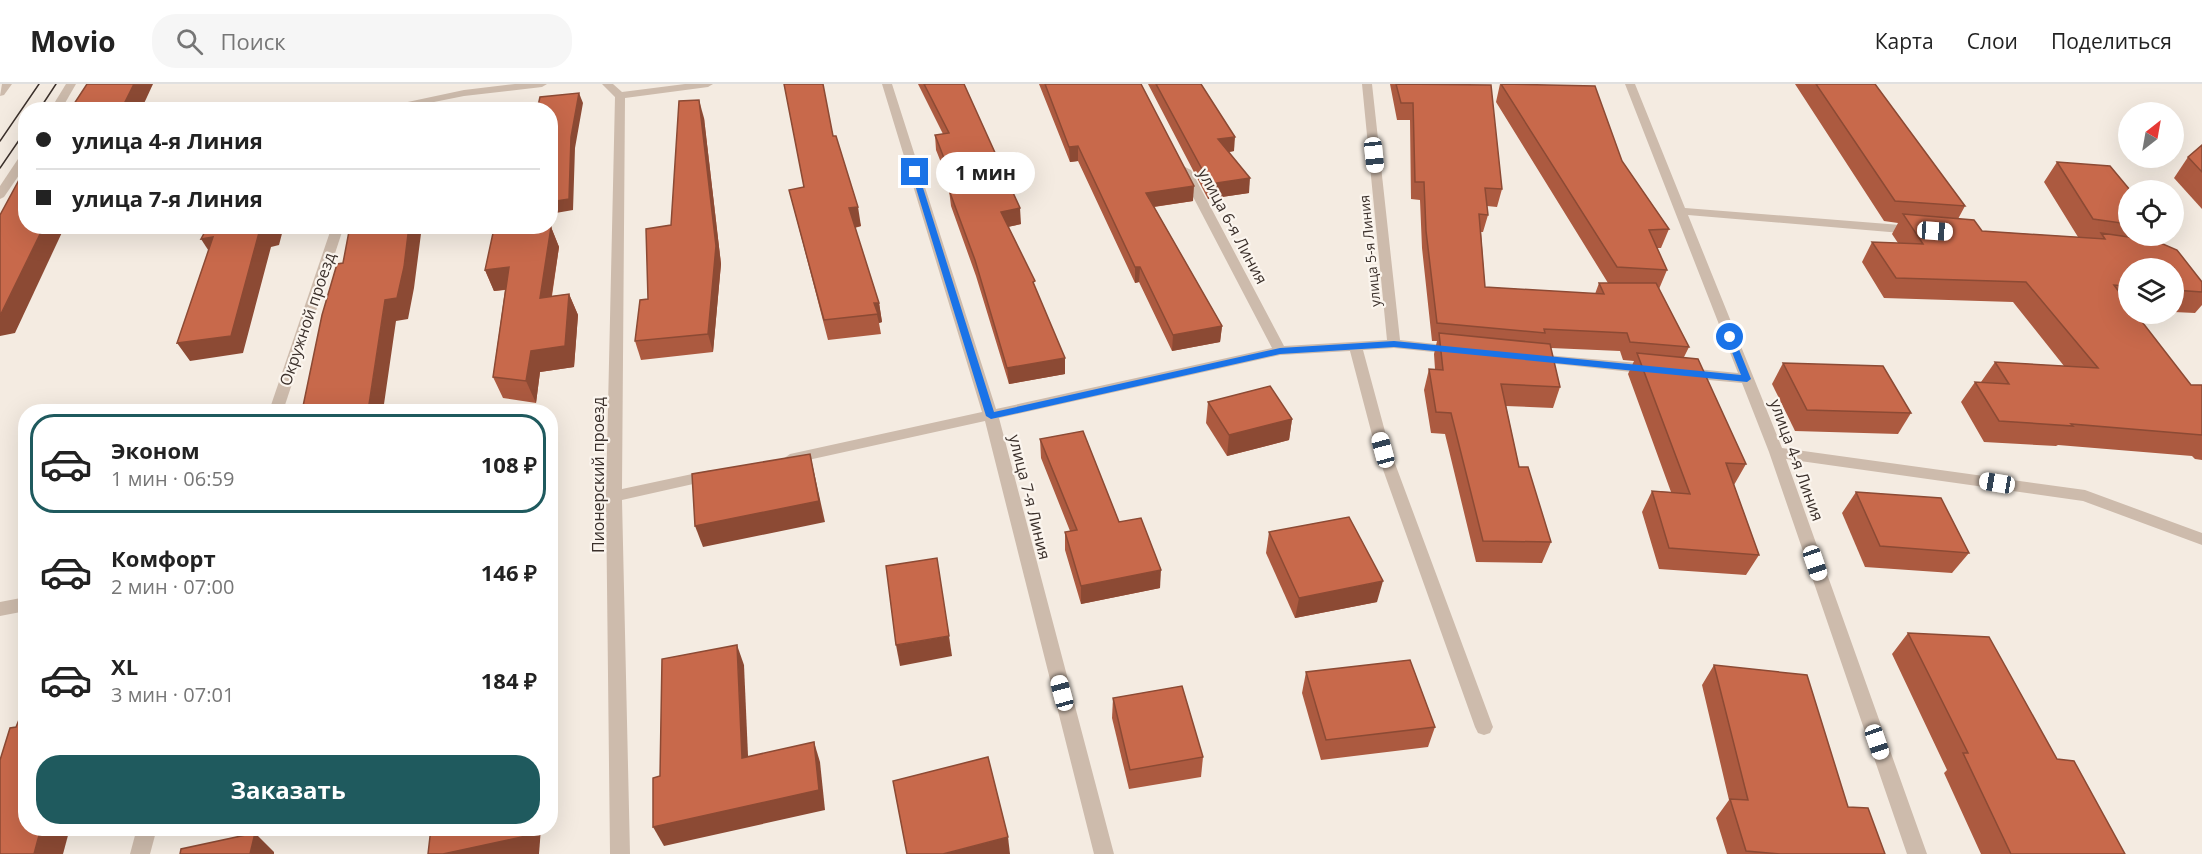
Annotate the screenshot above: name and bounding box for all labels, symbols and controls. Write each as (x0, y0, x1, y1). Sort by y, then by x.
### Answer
search box (152, 14, 572, 68)
text: Movio (30, 22, 116, 60)
icon: search (173, 25, 206, 58)
text: Поиск (221, 26, 286, 56)
text: Карта (1875, 27, 1934, 55)
text: Слои (1967, 27, 2018, 55)
text: Поделиться (2051, 27, 2172, 55)
north arrow (2118, 102, 2184, 168)
map controls (2118, 102, 2184, 324)
text: улица 4-я Линия (72, 125, 263, 155)
car (1363, 136, 1385, 174)
callout: 1 мин (936, 151, 1035, 193)
route end (901, 158, 928, 185)
text: 1 мин (955, 159, 1016, 186)
street label: улица 6-я Линия (1193, 164, 1273, 288)
button: locate (2118, 180, 2184, 246)
text: улица 7-я Линия (72, 183, 263, 213)
street label: улица 5-я Линия (1354, 194, 1385, 308)
car (1916, 221, 1954, 241)
street label: Окружной проезд (274, 249, 340, 389)
button: layers (2118, 258, 2184, 324)
route start (1716, 323, 1743, 350)
street label: улица 4-я Линия (1765, 396, 1829, 524)
street label: Пионерский проезд (587, 397, 609, 553)
car (1370, 430, 1396, 470)
street label: улица 7-я Линия (1004, 432, 1056, 562)
text: Эконом (111, 435, 200, 465)
icon: car (39, 437, 93, 491)
text: 108 ₽ (481, 449, 537, 479)
text: 1 мин · 06:59 (111, 465, 234, 492)
car (1978, 471, 2016, 495)
text: Комфорт (111, 543, 216, 573)
car (1801, 543, 1829, 583)
icon: car (39, 545, 93, 599)
text: 146 ₽ (481, 557, 537, 587)
text: 2 мин · 07:00 (111, 573, 234, 600)
text: XL (111, 651, 138, 681)
icon: car (39, 653, 93, 707)
text: 184 ₽ (481, 665, 537, 695)
car (1049, 673, 1075, 713)
text: 3 мин · 07:01 (111, 681, 234, 708)
car (1863, 722, 1891, 762)
button: Заказать (36, 755, 540, 824)

